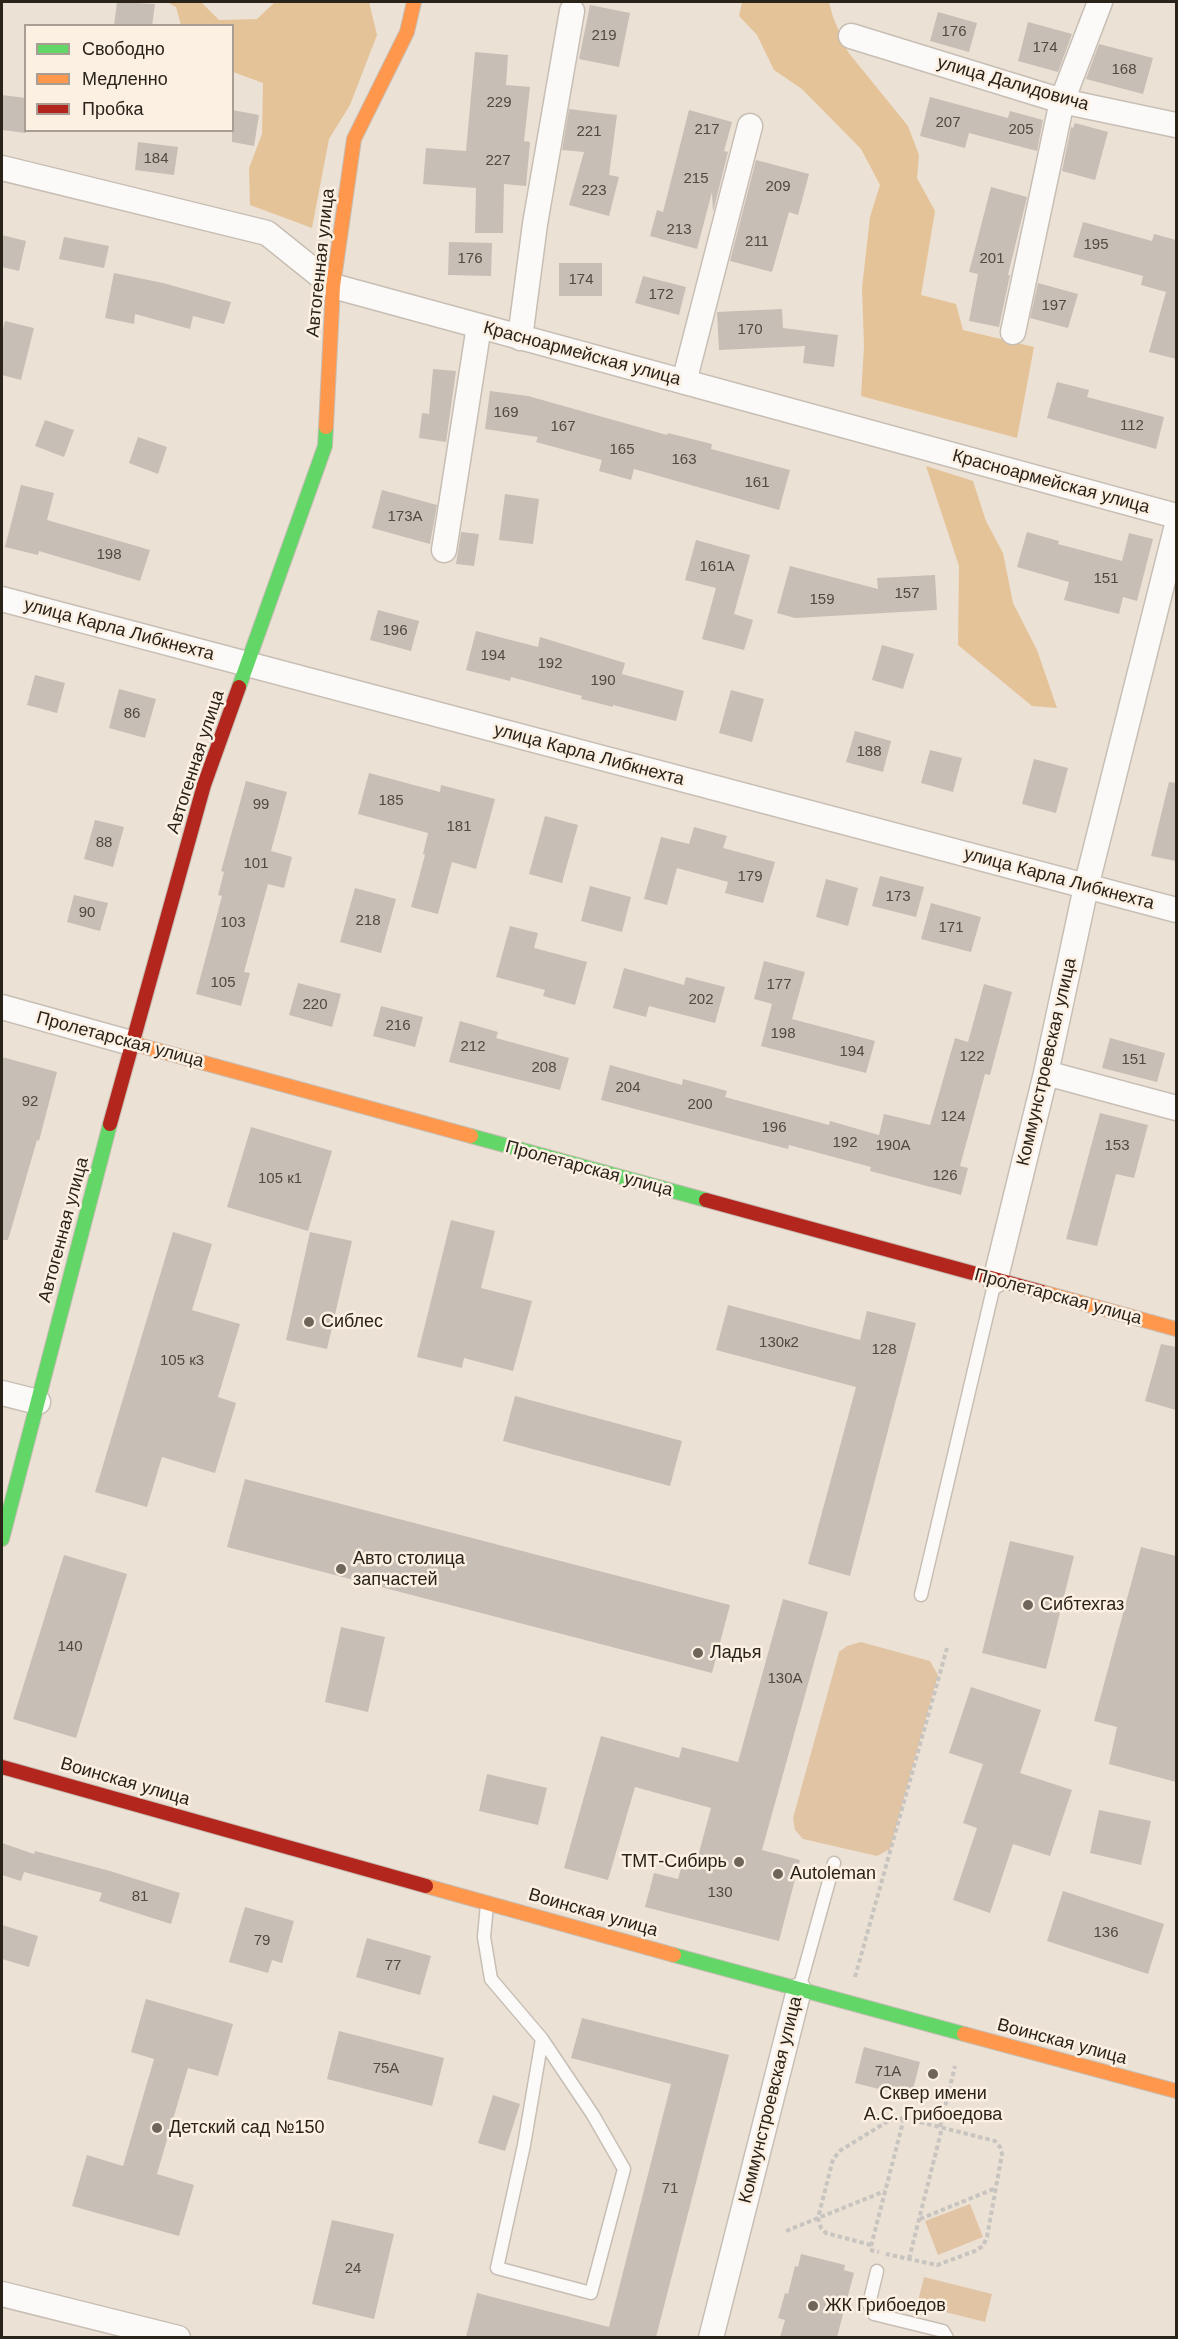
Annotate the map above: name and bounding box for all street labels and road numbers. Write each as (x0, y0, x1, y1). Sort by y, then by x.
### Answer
street label: улица Далидовича (935, 52, 1091, 116)
street label: Автогенная улица (302, 188, 340, 338)
street label: Красноармейская улица (481, 317, 683, 391)
street label: Красноармейская улица (950, 445, 1152, 519)
street label: улица Карла Либкнехта (21, 594, 217, 666)
street label: Автогенная улица (163, 688, 229, 836)
street label: улица Карла Либкнехта (491, 719, 687, 791)
street label: улица Карла Либкнехта (961, 843, 1157, 915)
street label: Коммунстроевская улица (1013, 956, 1081, 1168)
street label: Пролетарская улица (34, 1007, 206, 1073)
street label: Пролетарская улица (503, 1136, 675, 1202)
street label: Автогенная улица (34, 1155, 94, 1305)
street label: Пролетарская улица (972, 1264, 1144, 1330)
street label: Воинская улица (58, 1753, 192, 1811)
street label: Воинская улица (526, 1884, 660, 1942)
street label: Коммунстроевская улица (735, 1994, 807, 2206)
street label: Воинская улица (995, 2014, 1129, 2070)

